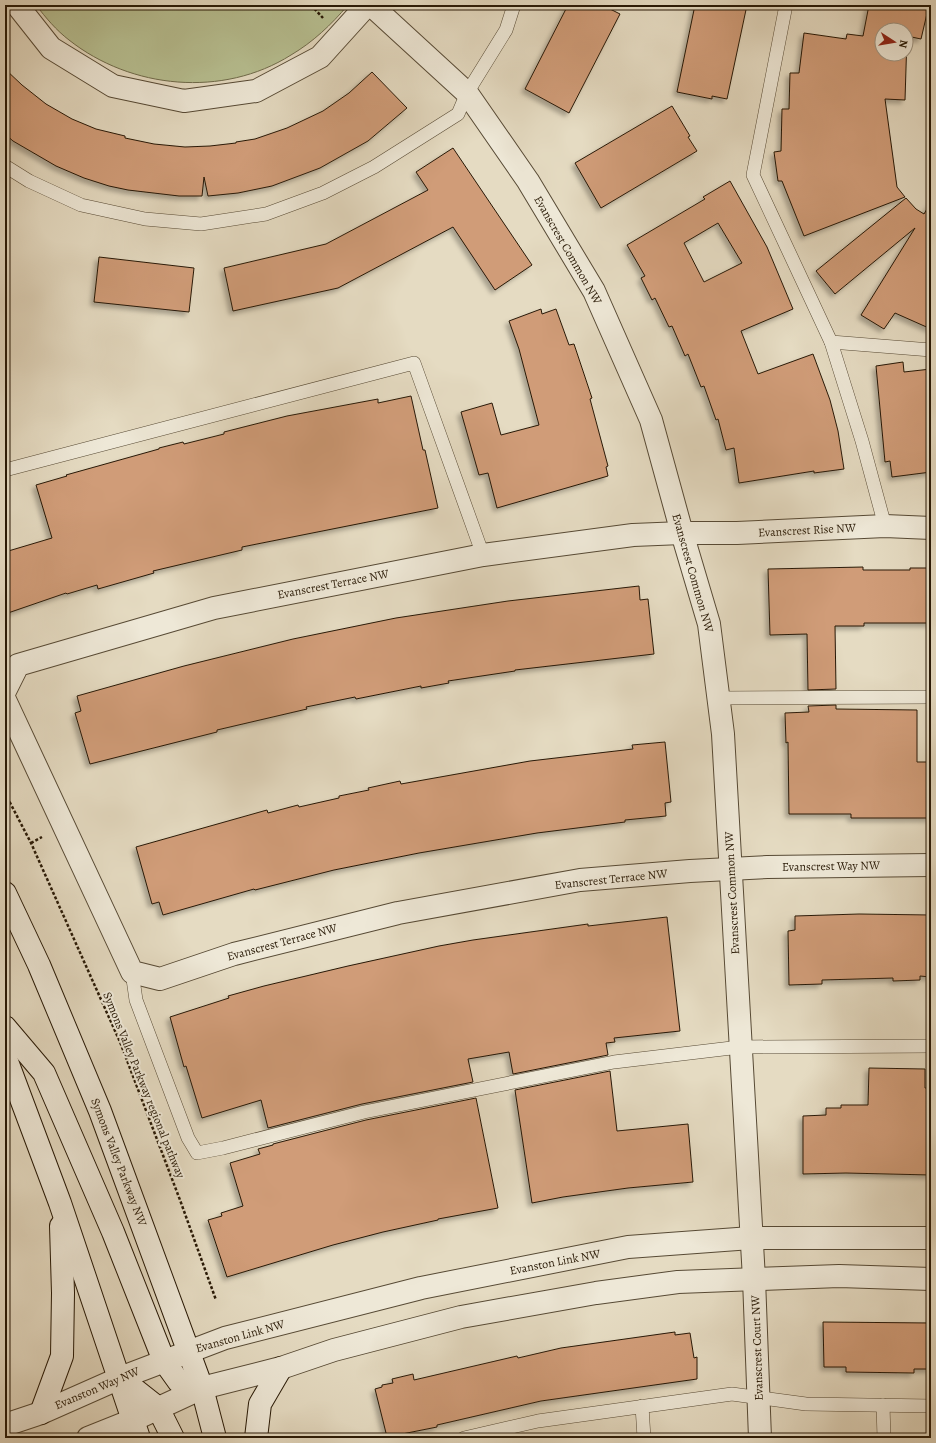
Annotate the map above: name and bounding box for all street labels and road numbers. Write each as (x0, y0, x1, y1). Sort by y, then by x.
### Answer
street label: Evanscrest Common NW (530, 193, 606, 308)
street label: Evanscrest Common NW (668, 512, 718, 635)
street label: Evanscrest Rise NW (758, 519, 857, 541)
street label: Evanscrest Terrace NW (276, 565, 391, 603)
street label: Evanscrest Common NW (721, 830, 743, 955)
street label: Evanscrest Way NW (782, 857, 881, 875)
street label: Evanscrest Terrace NW (554, 865, 669, 893)
street label: Evanscrest Terrace NW (225, 919, 340, 964)
street label: Symons Valley Parkway regional pathway (99, 989, 189, 1181)
street label: Symons Valley Parkway NW (87, 1096, 151, 1229)
street label: Evanston Link NW (508, 1245, 602, 1279)
street label: Evanscrest Court NW (747, 1294, 767, 1401)
street label: Evanston Link NW (194, 1315, 287, 1356)
street label: Evanston Way NW (52, 1363, 143, 1413)

